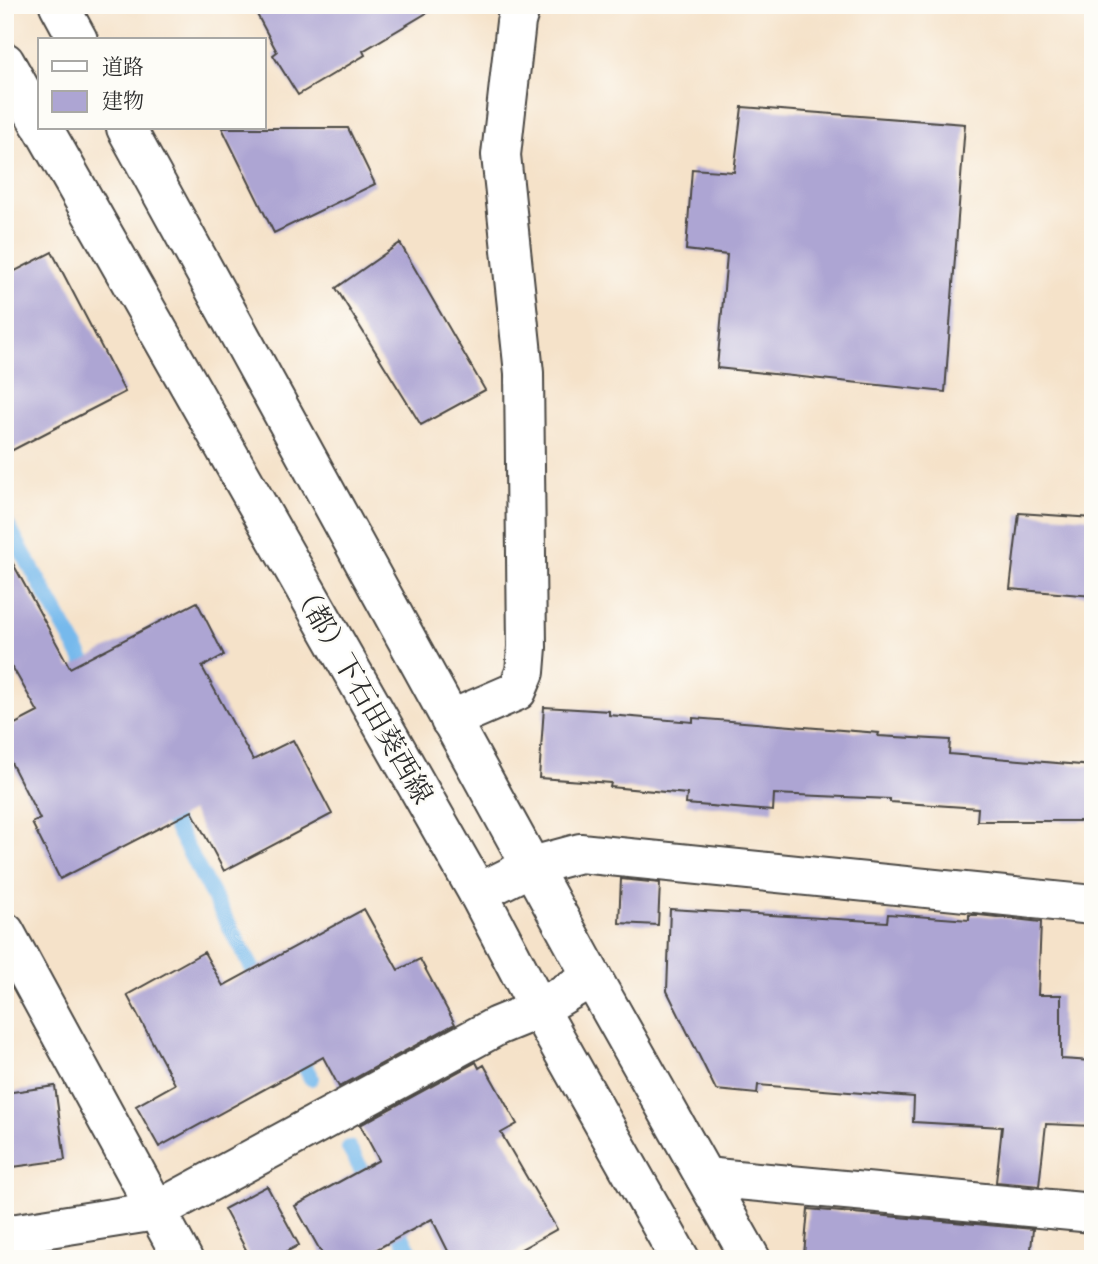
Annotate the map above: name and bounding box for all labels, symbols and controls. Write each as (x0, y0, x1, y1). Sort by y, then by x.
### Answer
legend (38, 38, 266, 130)
text: 道路 (102, 55, 144, 81)
text: 建物 (102, 89, 144, 115)
street label: （都）下石田葵西線 (284, 575, 440, 811)

